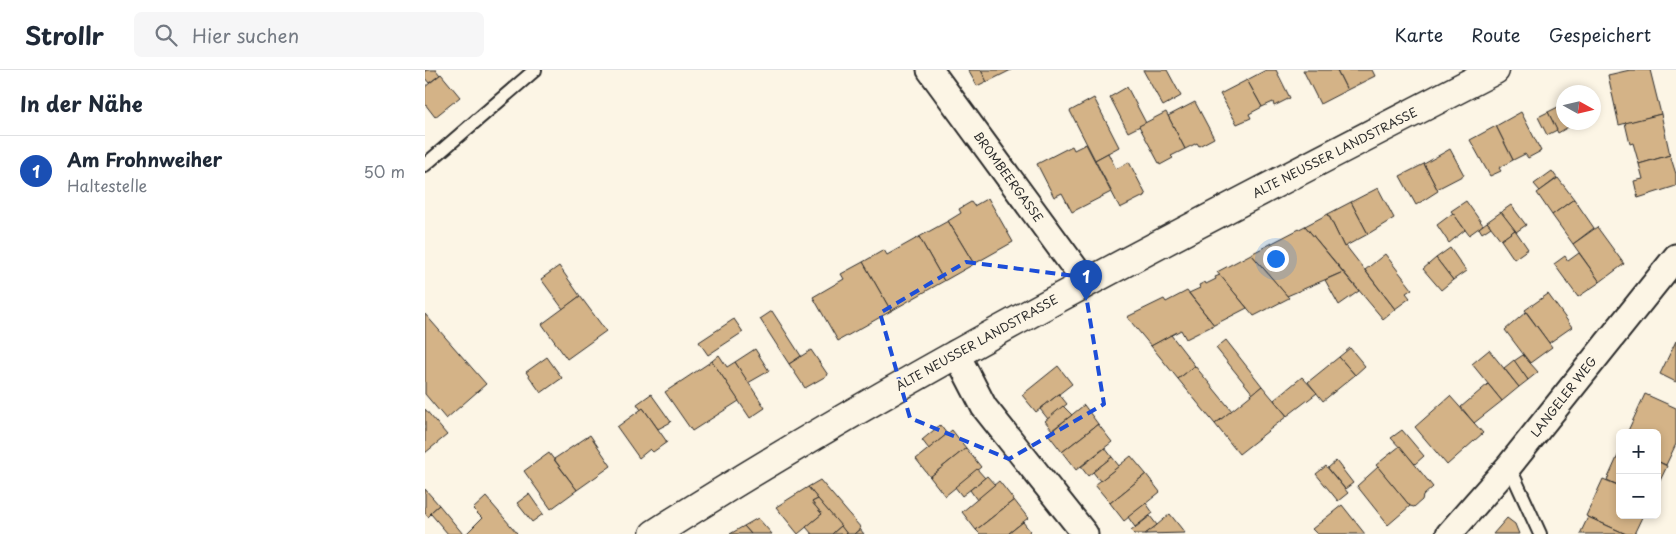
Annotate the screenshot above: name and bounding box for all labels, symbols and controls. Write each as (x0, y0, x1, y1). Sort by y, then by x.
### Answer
search box (134, 12, 484, 57)
text: Strollr (25, 17, 104, 53)
icon: search (152, 21, 180, 49)
text: Hier suchen (192, 21, 299, 49)
text: Karte (1395, 21, 1443, 48)
text: Route (1471, 21, 1521, 48)
text: Gespeichert (1549, 21, 1651, 48)
north arrow (1556, 85, 1601, 130)
text: In der Nähe (20, 87, 142, 119)
street label: ALTE NEUSSER LANDSTRASSE (1249, 102, 1420, 202)
street label: BROMBEERGASSE (970, 127, 1048, 226)
text: Am Frohnweiher (67, 145, 222, 173)
text: 1 (32, 159, 40, 183)
text: 50 m (364, 159, 405, 183)
text: Haltestelle (67, 173, 147, 197)
your location (1263, 246, 1289, 272)
pin: 1 (1070, 260, 1102, 301)
street label: ALTE NEUSSER LANDSTRASSE (892, 290, 1061, 394)
street label: LANGELER WEG (1526, 352, 1601, 441)
map controls (1616, 429, 1661, 519)
button: + (1616, 429, 1661, 474)
button: − (1616, 474, 1661, 519)

